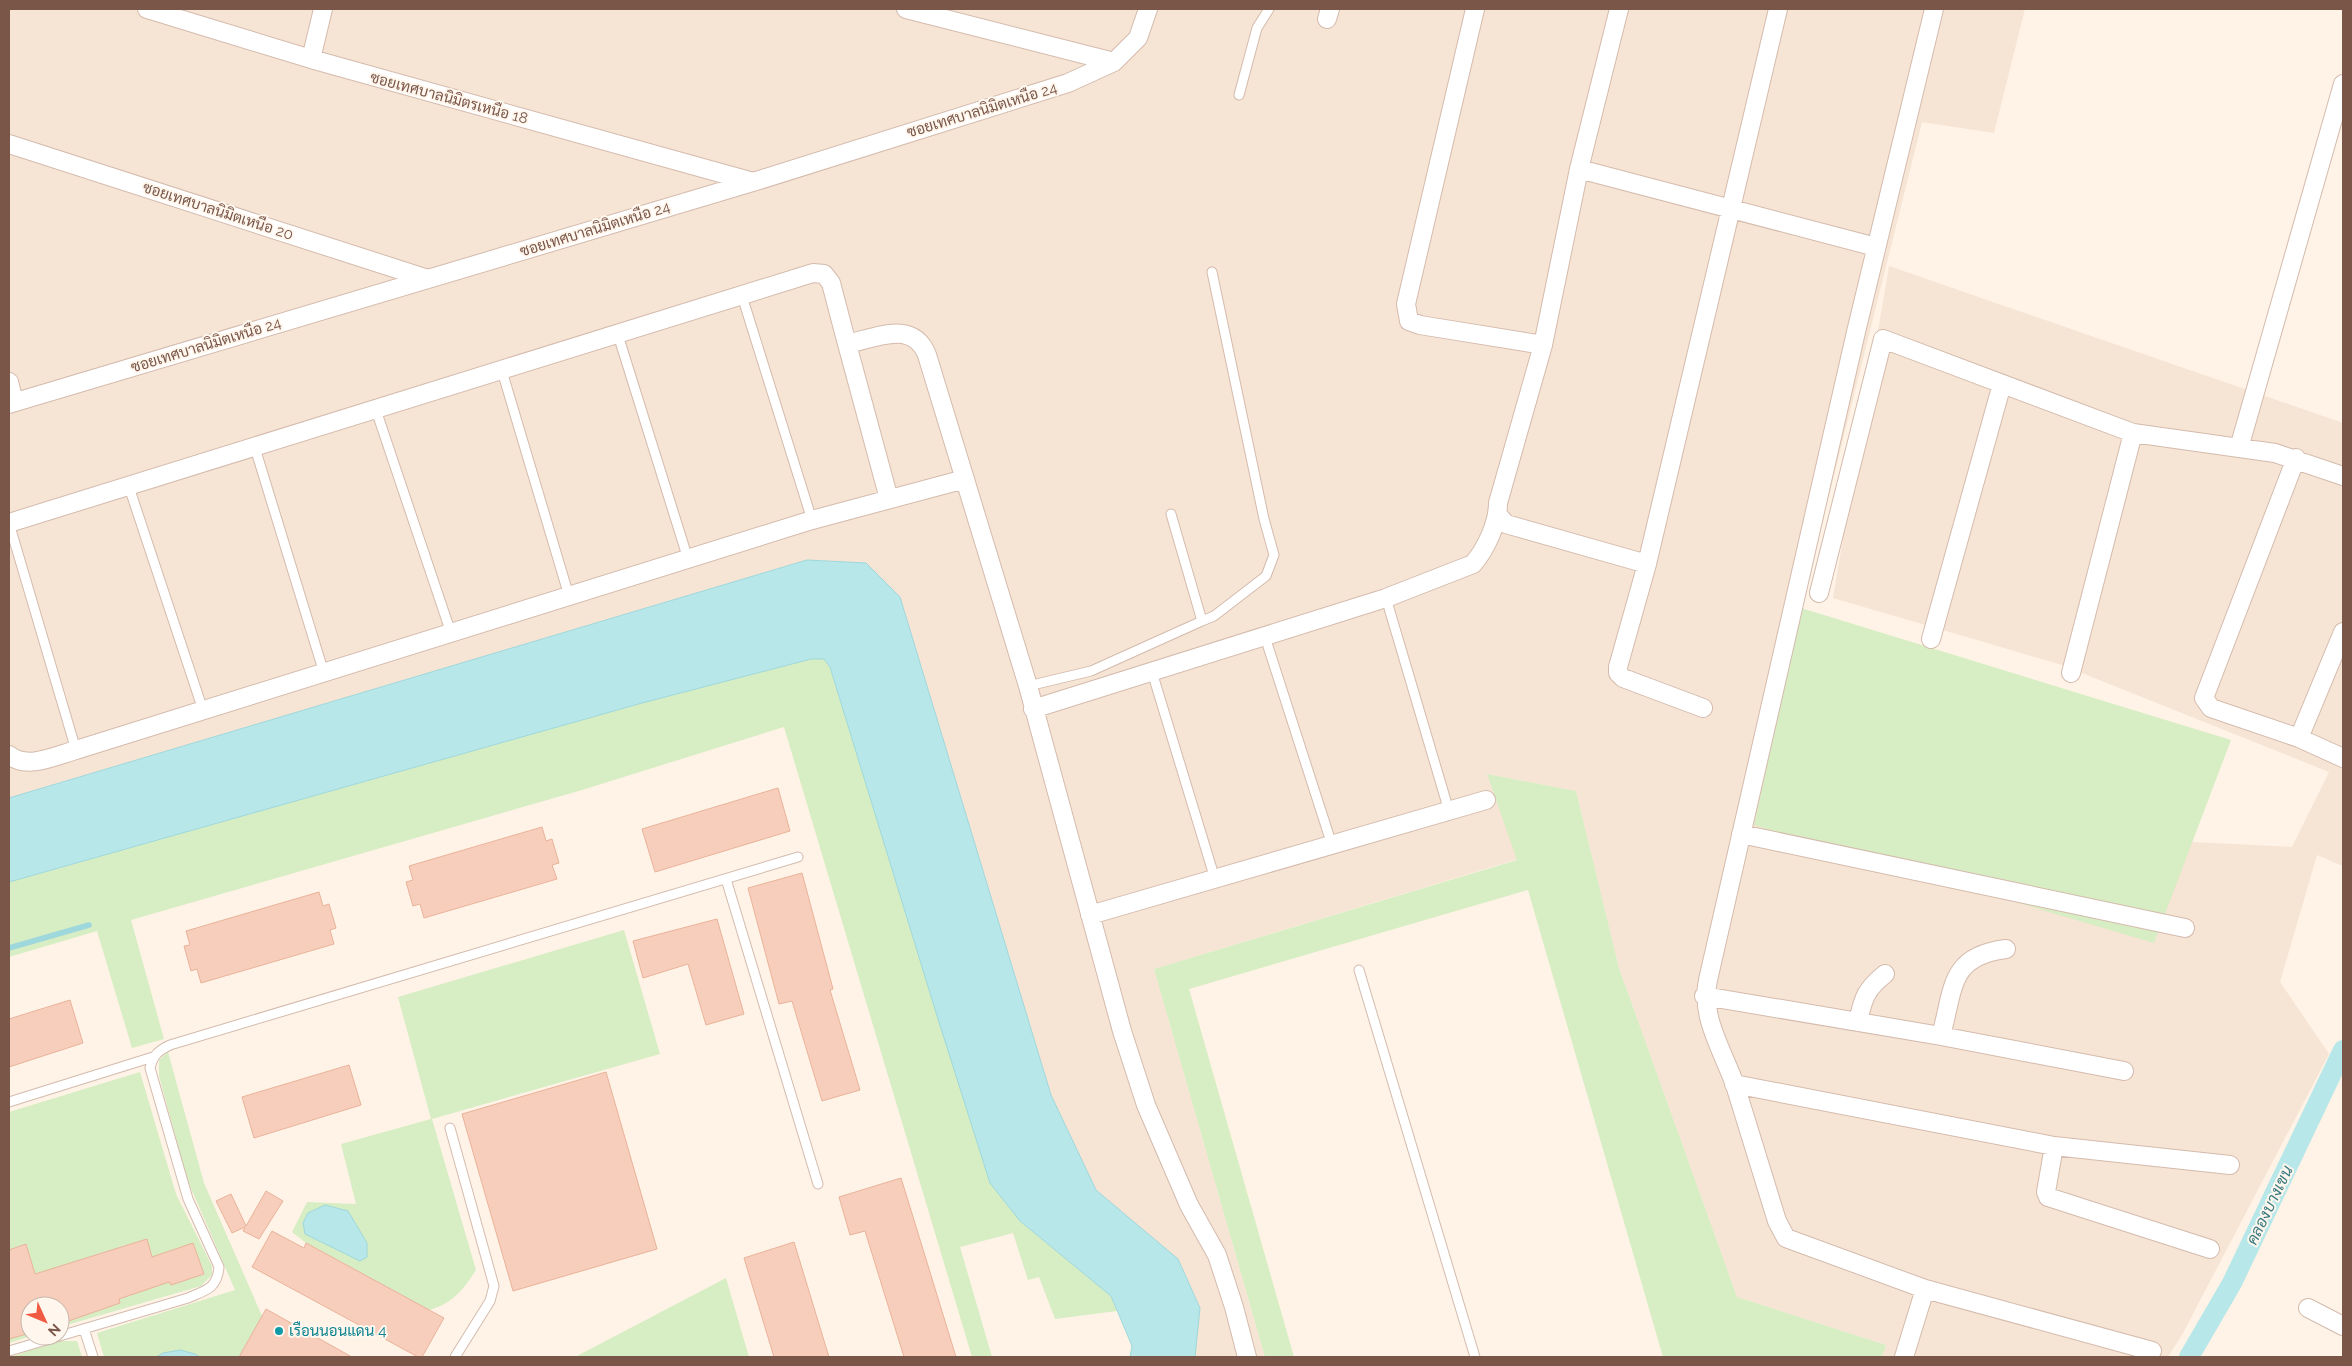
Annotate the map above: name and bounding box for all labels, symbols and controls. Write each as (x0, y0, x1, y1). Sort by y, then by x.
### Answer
street label: ซอยเทศบาลนิมิตรเหนือ 18 (368, 67, 530, 128)
street label: ซอยเทศบาลนิมิตเหนือ 24 (904, 78, 1059, 141)
street label: ซอยเทศบาลนิมิตเหนือ 20 (141, 177, 296, 244)
street label: ซอยเทศบาลนิมิตเหนือ 24 (517, 197, 672, 260)
street label: ซอยเทศบาลนิมิตเหนือ 24 (128, 313, 283, 376)
water label: คลองบางเขน (2242, 1163, 2297, 1248)
north arrow (20, 1296, 70, 1346)
text: N (45, 1321, 64, 1339)
place label: เรือนนอนแดน 4 (289, 1321, 386, 1340)
marker: เรือนนอนแดน 4 (273, 1325, 285, 1337)

